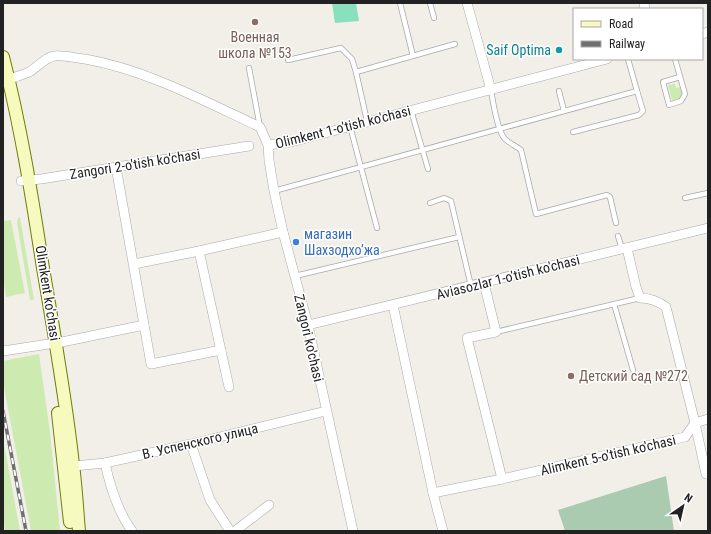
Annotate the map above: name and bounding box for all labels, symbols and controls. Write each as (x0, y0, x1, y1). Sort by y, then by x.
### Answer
legend (573, 8, 703, 60)
marker: Военная школа №153 (250, 17, 260, 27)
text: Road (609, 17, 633, 31)
place label: Военная школа №153 (218, 29, 292, 61)
text: Railway (609, 37, 645, 51)
place label: Saif Optima (486, 42, 551, 58)
marker: Saif Optima (554, 45, 564, 55)
street label: Olimkent 1-o'tish ko'chasi (274, 102, 412, 152)
street label: Zangori 2-o'tish ko'chasi (69, 146, 201, 182)
place label: магазин Шахзодхо’жа (304, 226, 380, 258)
marker: магазин Шахзодхо’жа (291, 237, 301, 247)
street label: Olimkent ko'chasi (33, 244, 63, 342)
street label: Aviasozlar 1-o'tish ko'chasi (435, 251, 581, 303)
street label: Zangori ko'chasi (291, 293, 327, 383)
place label: Детский сад №272 (579, 368, 688, 384)
marker: Детский сад №272 (566, 371, 576, 381)
street label: В. Успенского улица (141, 420, 259, 462)
street label: Alimkent 5-o'tish ko'chasi (539, 432, 677, 478)
north arrow (663, 486, 703, 526)
text: N (682, 491, 695, 506)

